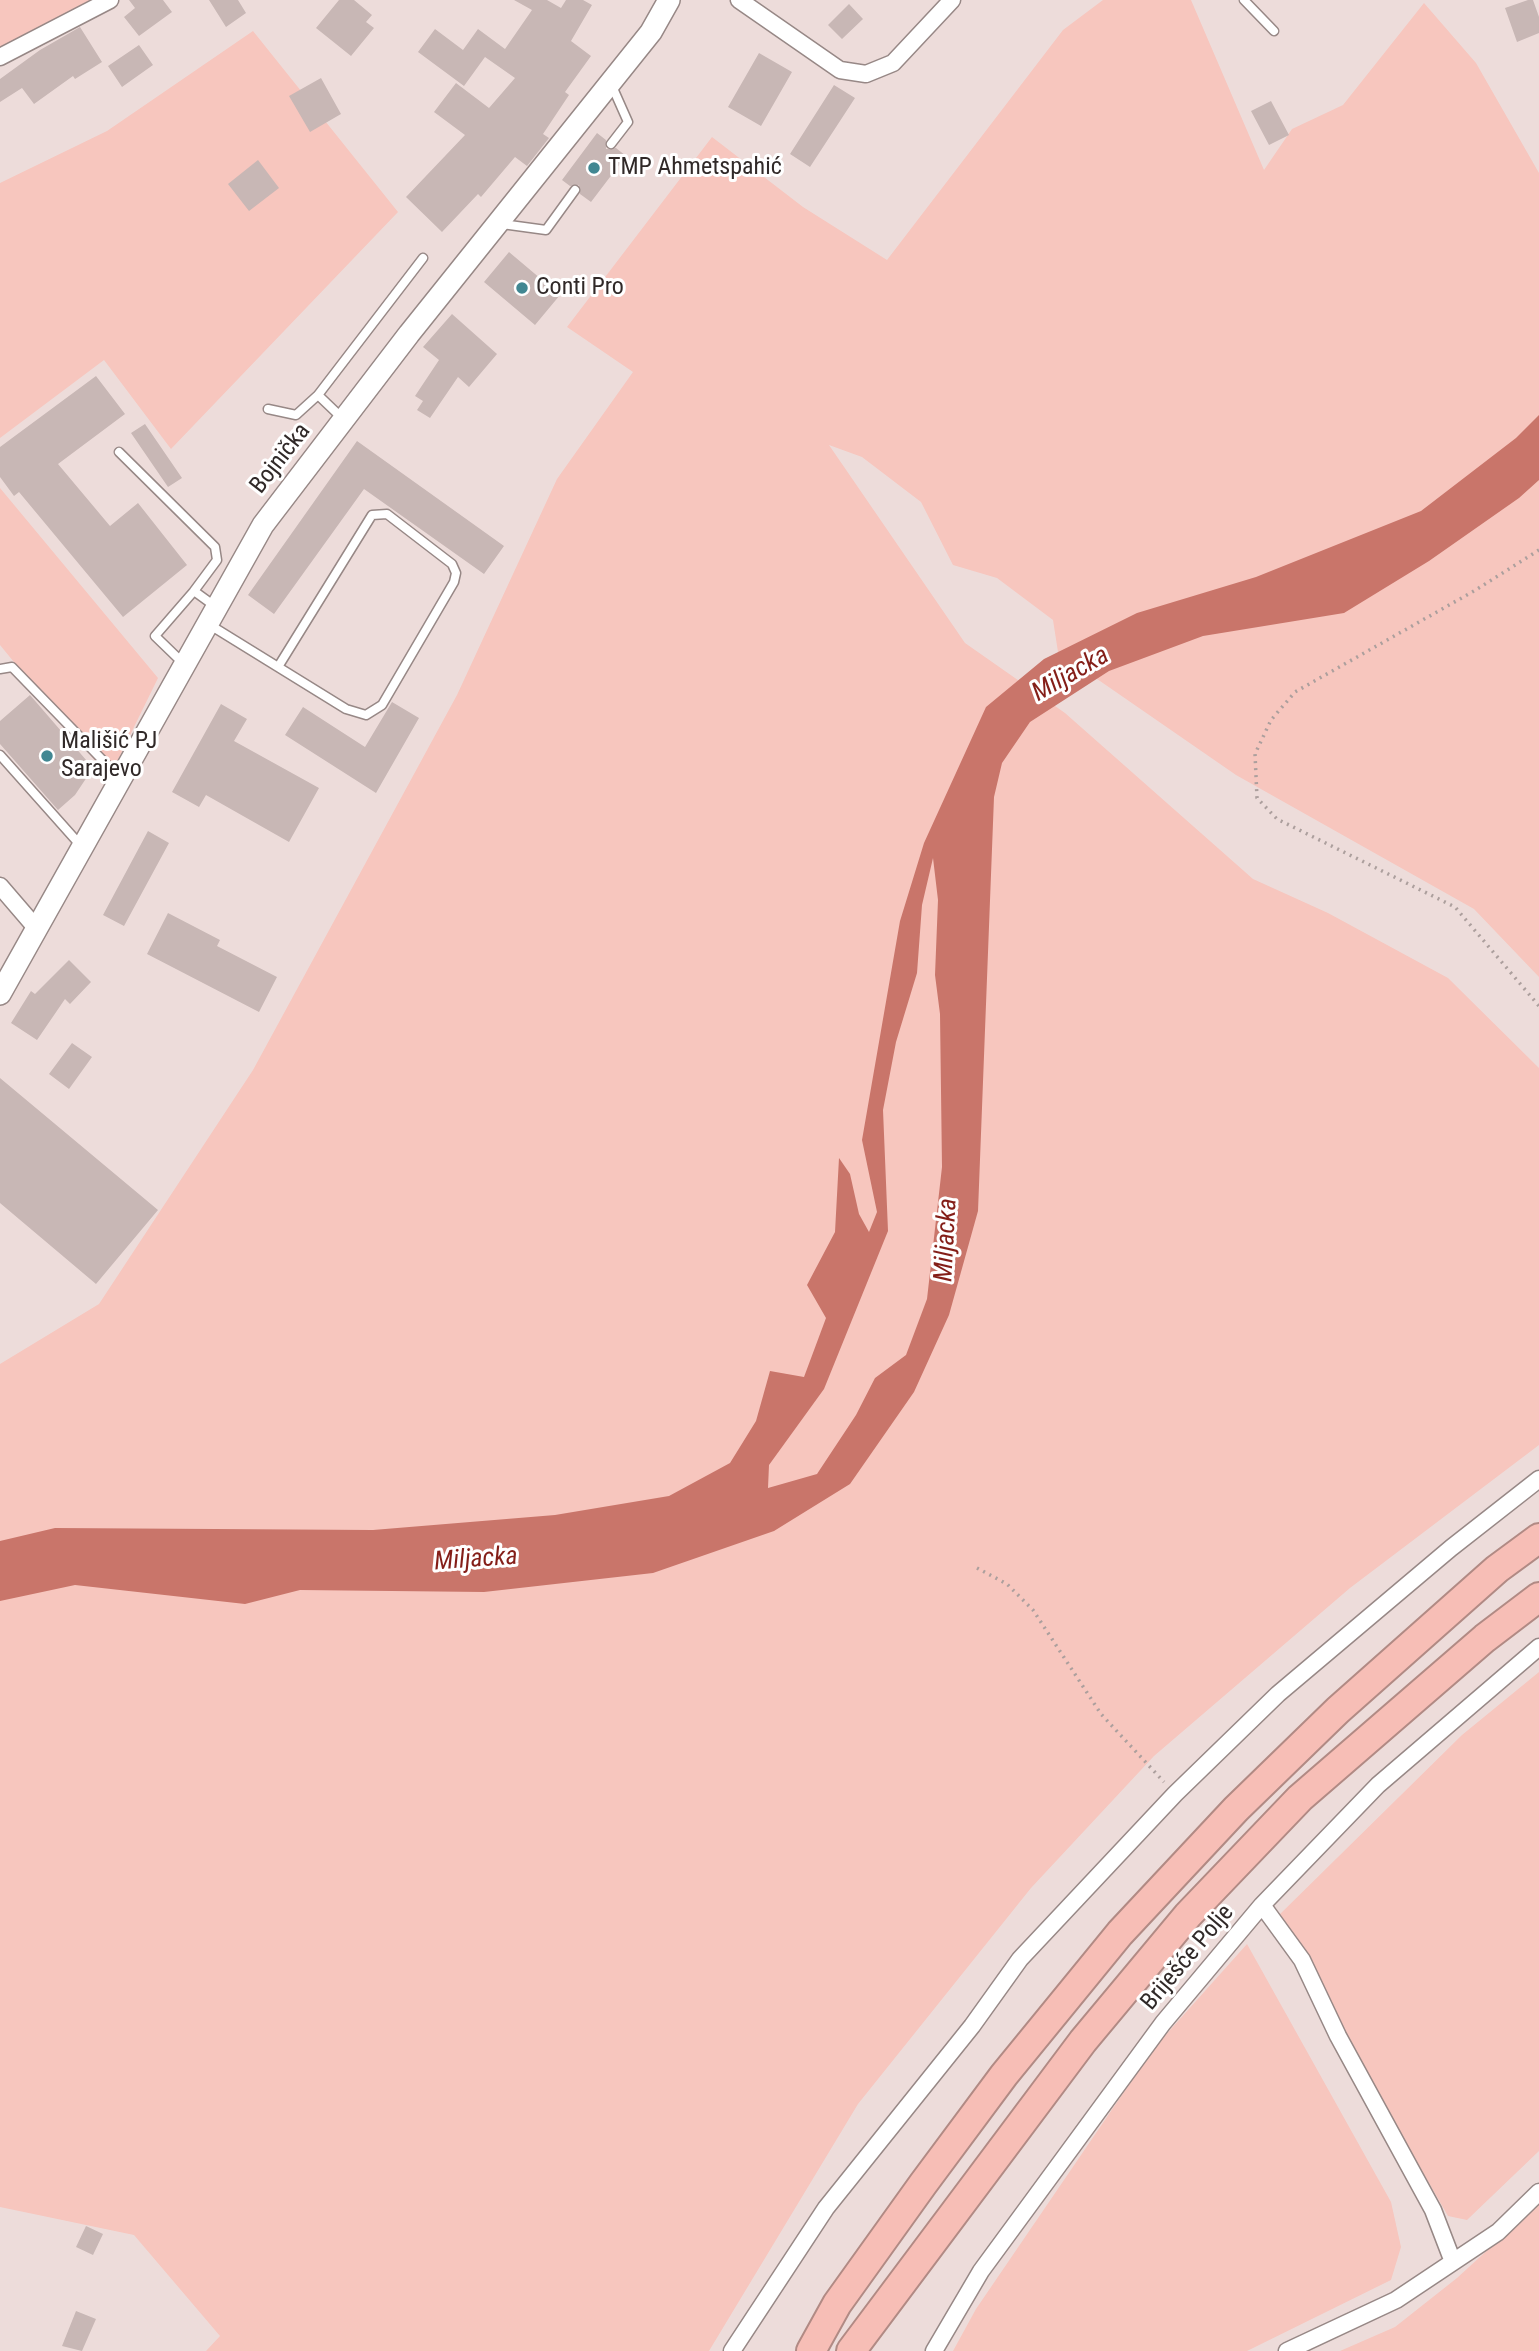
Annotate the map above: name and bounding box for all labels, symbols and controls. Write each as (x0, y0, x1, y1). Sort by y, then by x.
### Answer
place label: TMP Ahmetspahić (608, 154, 782, 182)
marker: TMP Ahmetspahić (586, 160, 602, 176)
place label: Conti Pro (536, 274, 624, 302)
marker: Conti Pro (514, 280, 530, 296)
street label: Bojnička (245, 418, 317, 500)
water label: Miljacka (1027, 641, 1115, 709)
place label: Mališić PJ Sarajevo (61, 728, 157, 784)
marker: Mališić PJ Sarajevo (39, 748, 55, 764)
water label: Miljacka (929, 1198, 965, 1282)
water label: Miljacka (433, 1542, 519, 1578)
street label: Briješće Polje (1136, 1899, 1240, 2017)

